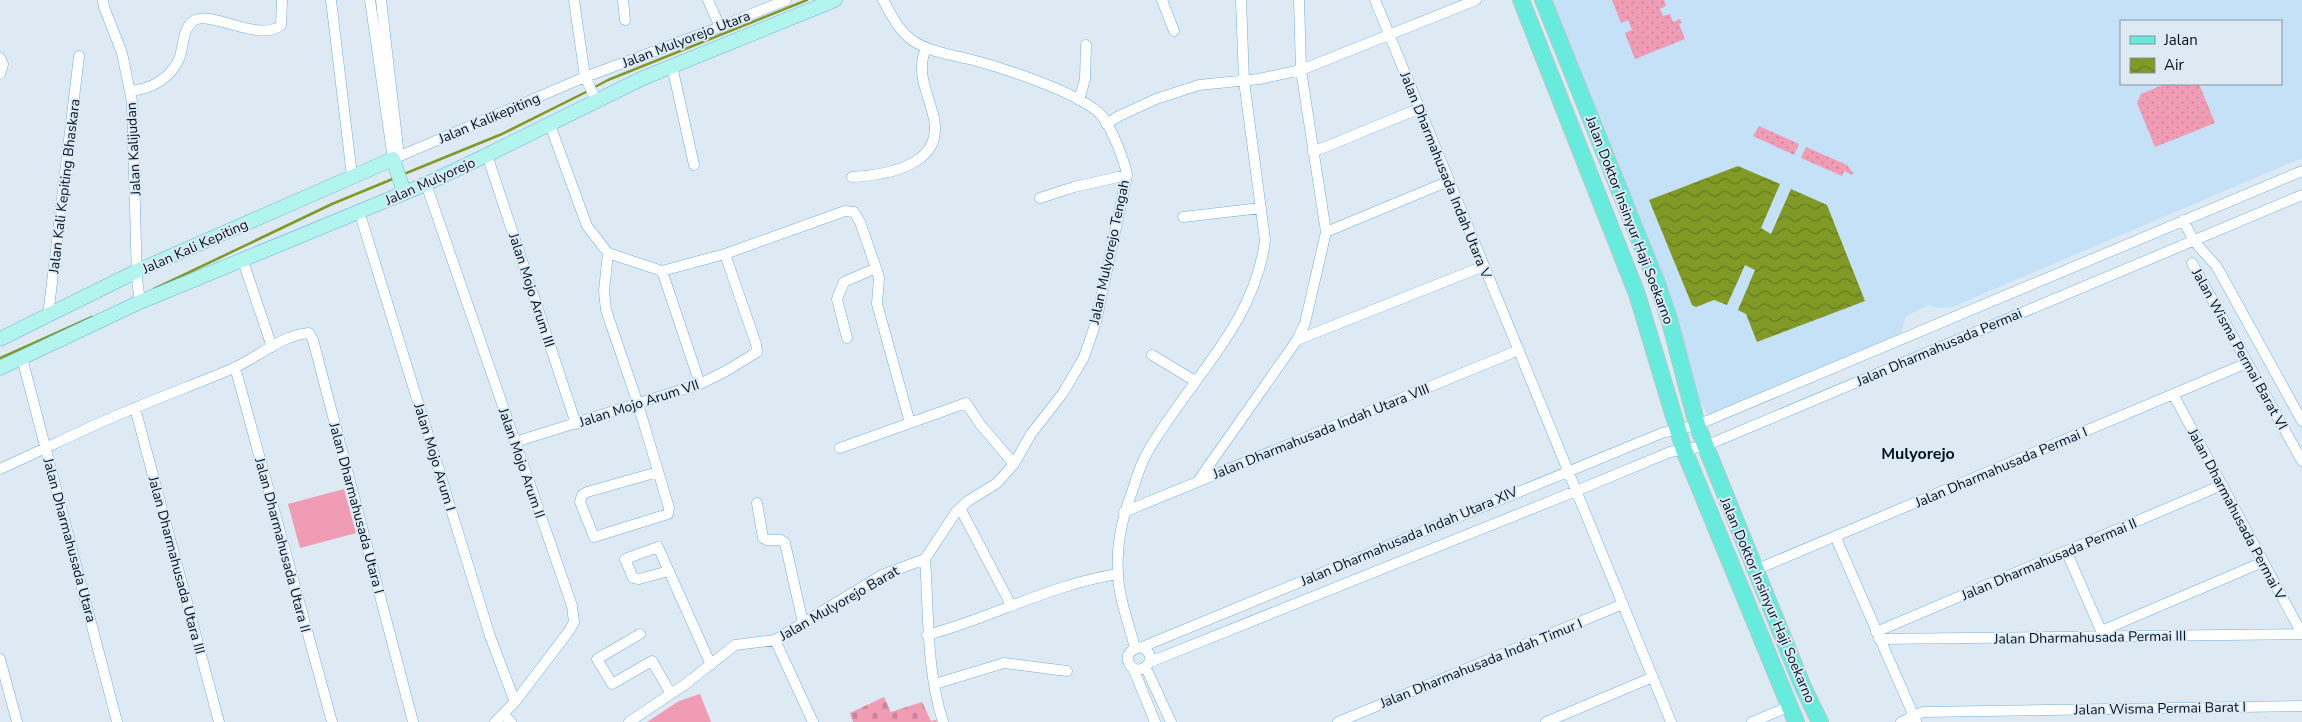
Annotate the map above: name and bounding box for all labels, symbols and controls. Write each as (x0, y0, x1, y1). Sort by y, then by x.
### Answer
street label: Jalan Mulyorejo Utara (619, 6, 753, 73)
legend (2120, 20, 2282, 85)
text: Jalan (2163, 30, 2198, 50)
text: Air (2164, 55, 2184, 75)
street label: Jalan Dharmahusada Indah Utara V (1395, 68, 1496, 282)
street label: Jalan Kalikepiting (435, 88, 543, 149)
street label: Jalan Kali Kepiting Bhaskara (44, 98, 85, 275)
street label: Jalan Kalijudan (122, 102, 145, 197)
street label: Jalan Doktor Insinyur Haji Soekarno (1581, 112, 1678, 327)
street label: Jalan Mulyorejo (381, 153, 479, 210)
street label: Jalan Mulyorejo Tengah (1085, 178, 1134, 327)
street label: Jalan Kali Kepiting (138, 215, 251, 279)
street label: Jalan Mojo Arum III (504, 230, 559, 350)
street label: Jalan Wisma Permai Barat VI (2187, 264, 2292, 433)
street label: Jalan Dharmahusada Permai (1853, 304, 2025, 391)
street label: Jalan Mojo Arum VII (576, 375, 702, 432)
street label: Jalan Dharmahusada Indah Utara VIII (1209, 379, 1432, 484)
street label: Jalan Mojo Arum I (409, 400, 460, 513)
street label: Jalan Mojo Arum II (493, 405, 549, 521)
street label: Jalan Dharmahusada Utara I (324, 419, 389, 596)
street label: Jalan Dharmahusada Permai I (1911, 423, 2090, 513)
street label: Jalan Dharmahusada Permai V (2183, 424, 2290, 603)
district label: Mulyorejo (1881, 443, 1955, 465)
street label: Jalan Dharmahusada Utara (38, 455, 101, 624)
street label: Jalan Dharmahusada Utara II (250, 455, 315, 635)
street label: Jalan Dharmahusada Utara III (143, 473, 209, 656)
street label: Jalan Dharmahusada Indah Utara XIV (1297, 482, 1521, 591)
street label: Jalan Doktor Insinyur Haji Soekarno (1715, 494, 1820, 706)
street label: Jalan Dharmahusada Permai II (1958, 514, 2140, 605)
street label: Jalan Mulyorejo Barat (775, 561, 903, 646)
street label: Jalan Dharmahusada Indah Timur I (1376, 614, 1585, 713)
street label: Jalan Dharmahusada Permai III (1993, 626, 2186, 649)
street label: Jalan Wisma Permai Barat I (2073, 697, 2246, 720)

